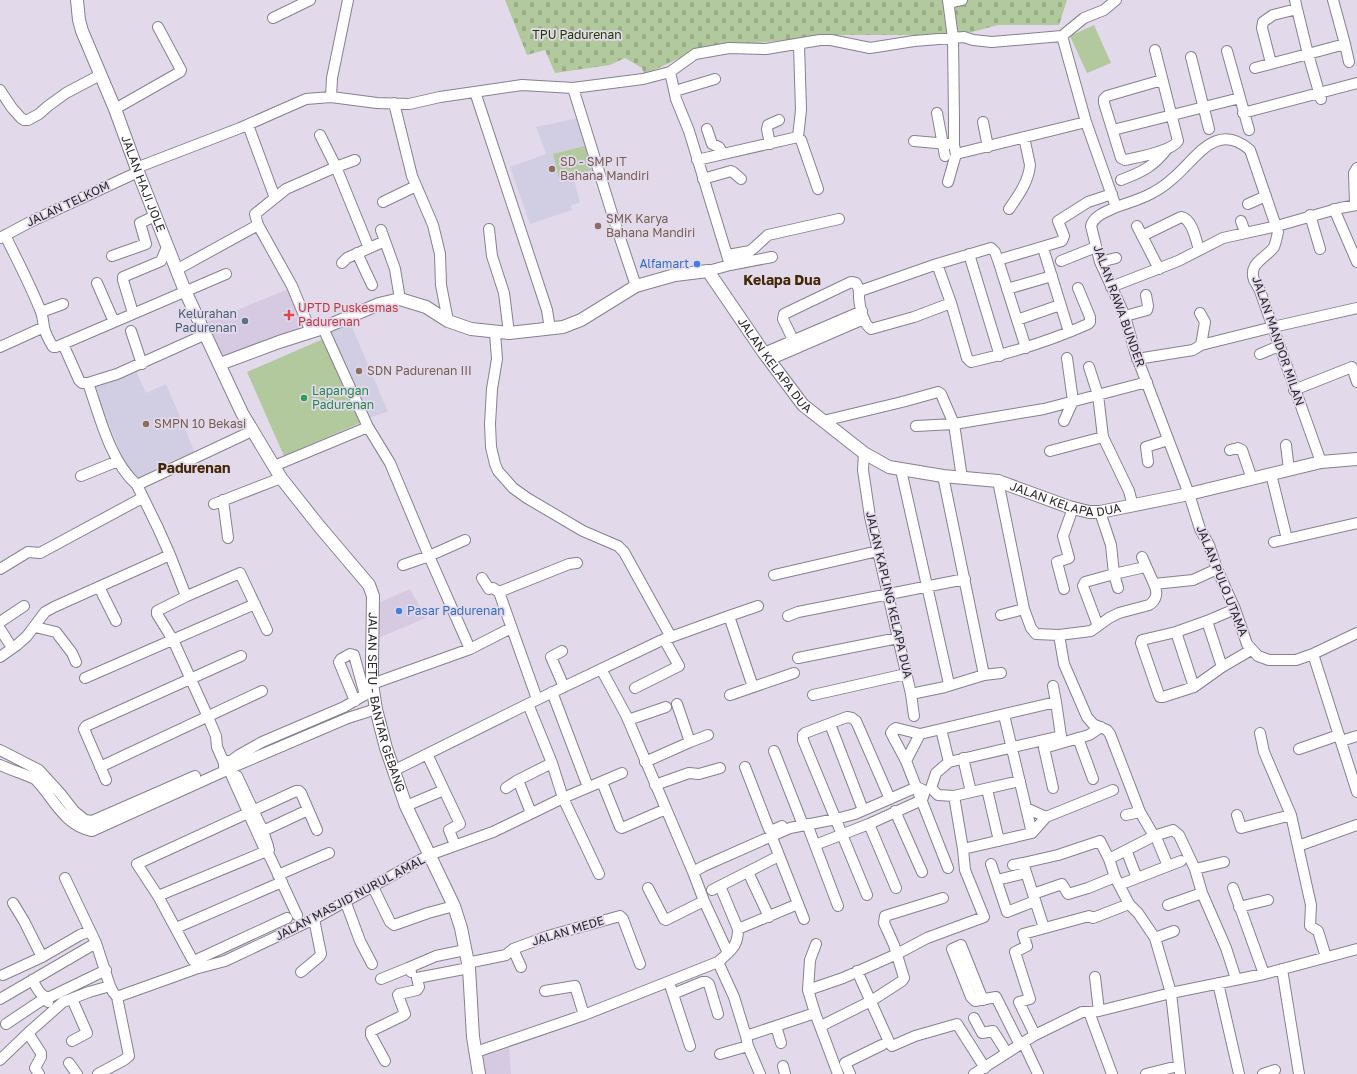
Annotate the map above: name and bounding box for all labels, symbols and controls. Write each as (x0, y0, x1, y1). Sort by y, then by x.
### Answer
park label: TPU Padurenan (532, 27, 622, 42)
street label: JALAN HAJI JOLE (118, 133, 169, 234)
place label: SD - SMP IT Bahana Mandiri (560, 154, 649, 183)
marker: SD - SMP IT Bahana Mandiri (547, 164, 557, 174)
street label: JALAN TELKOM (24, 178, 112, 229)
place label: SMK Karya Bahana Mandiri (606, 211, 695, 240)
marker: SMK Karya Bahana Mandiri (593, 221, 603, 231)
street label: JALAN RAWA BUNDER (1090, 243, 1149, 369)
place label: Alfamart (640, 256, 689, 271)
marker: Alfamart (692, 259, 702, 269)
district label: Kelapa Dua (743, 271, 821, 288)
street label: JALAN MANDOR MILAN (1249, 274, 1308, 408)
place label: UPTD Puskesmas Padurenan (298, 300, 398, 329)
place label: Kelurahan Padurenan (175, 306, 237, 335)
marker: UPTD Puskesmas Padurenan (283, 309, 295, 321)
street label: JALAN KELAPA DUA (735, 314, 815, 416)
marker: Kelurahan Padurenan (240, 316, 250, 326)
place label: SDN Padurenan III (367, 363, 472, 378)
marker: SDN Padurenan III (354, 366, 364, 376)
place label: Lapangan Padurenan (312, 383, 374, 412)
marker: Lapangan Padurenan (299, 393, 309, 403)
place label: SMPN 10 Bekasi (154, 416, 246, 431)
marker: SMPN 10 Bekasi (141, 419, 151, 429)
district label: Padurenan (158, 459, 230, 476)
street label: JALAN KELAPA DUA (1008, 478, 1122, 520)
street label: JALAN KAPLING KELAPA DUA (863, 510, 916, 680)
street label: JALAN PULO UTAMA (1193, 523, 1252, 638)
place label: Pasar Padurenan (407, 603, 505, 618)
marker: Pasar Padurenan (394, 606, 404, 616)
street label: JALAN SETU - BANTAR GEBANG (365, 612, 409, 794)
street label: JALAN MASJID NURUL AMAL (272, 852, 427, 943)
street label: JALAN MEDE (530, 912, 606, 949)

